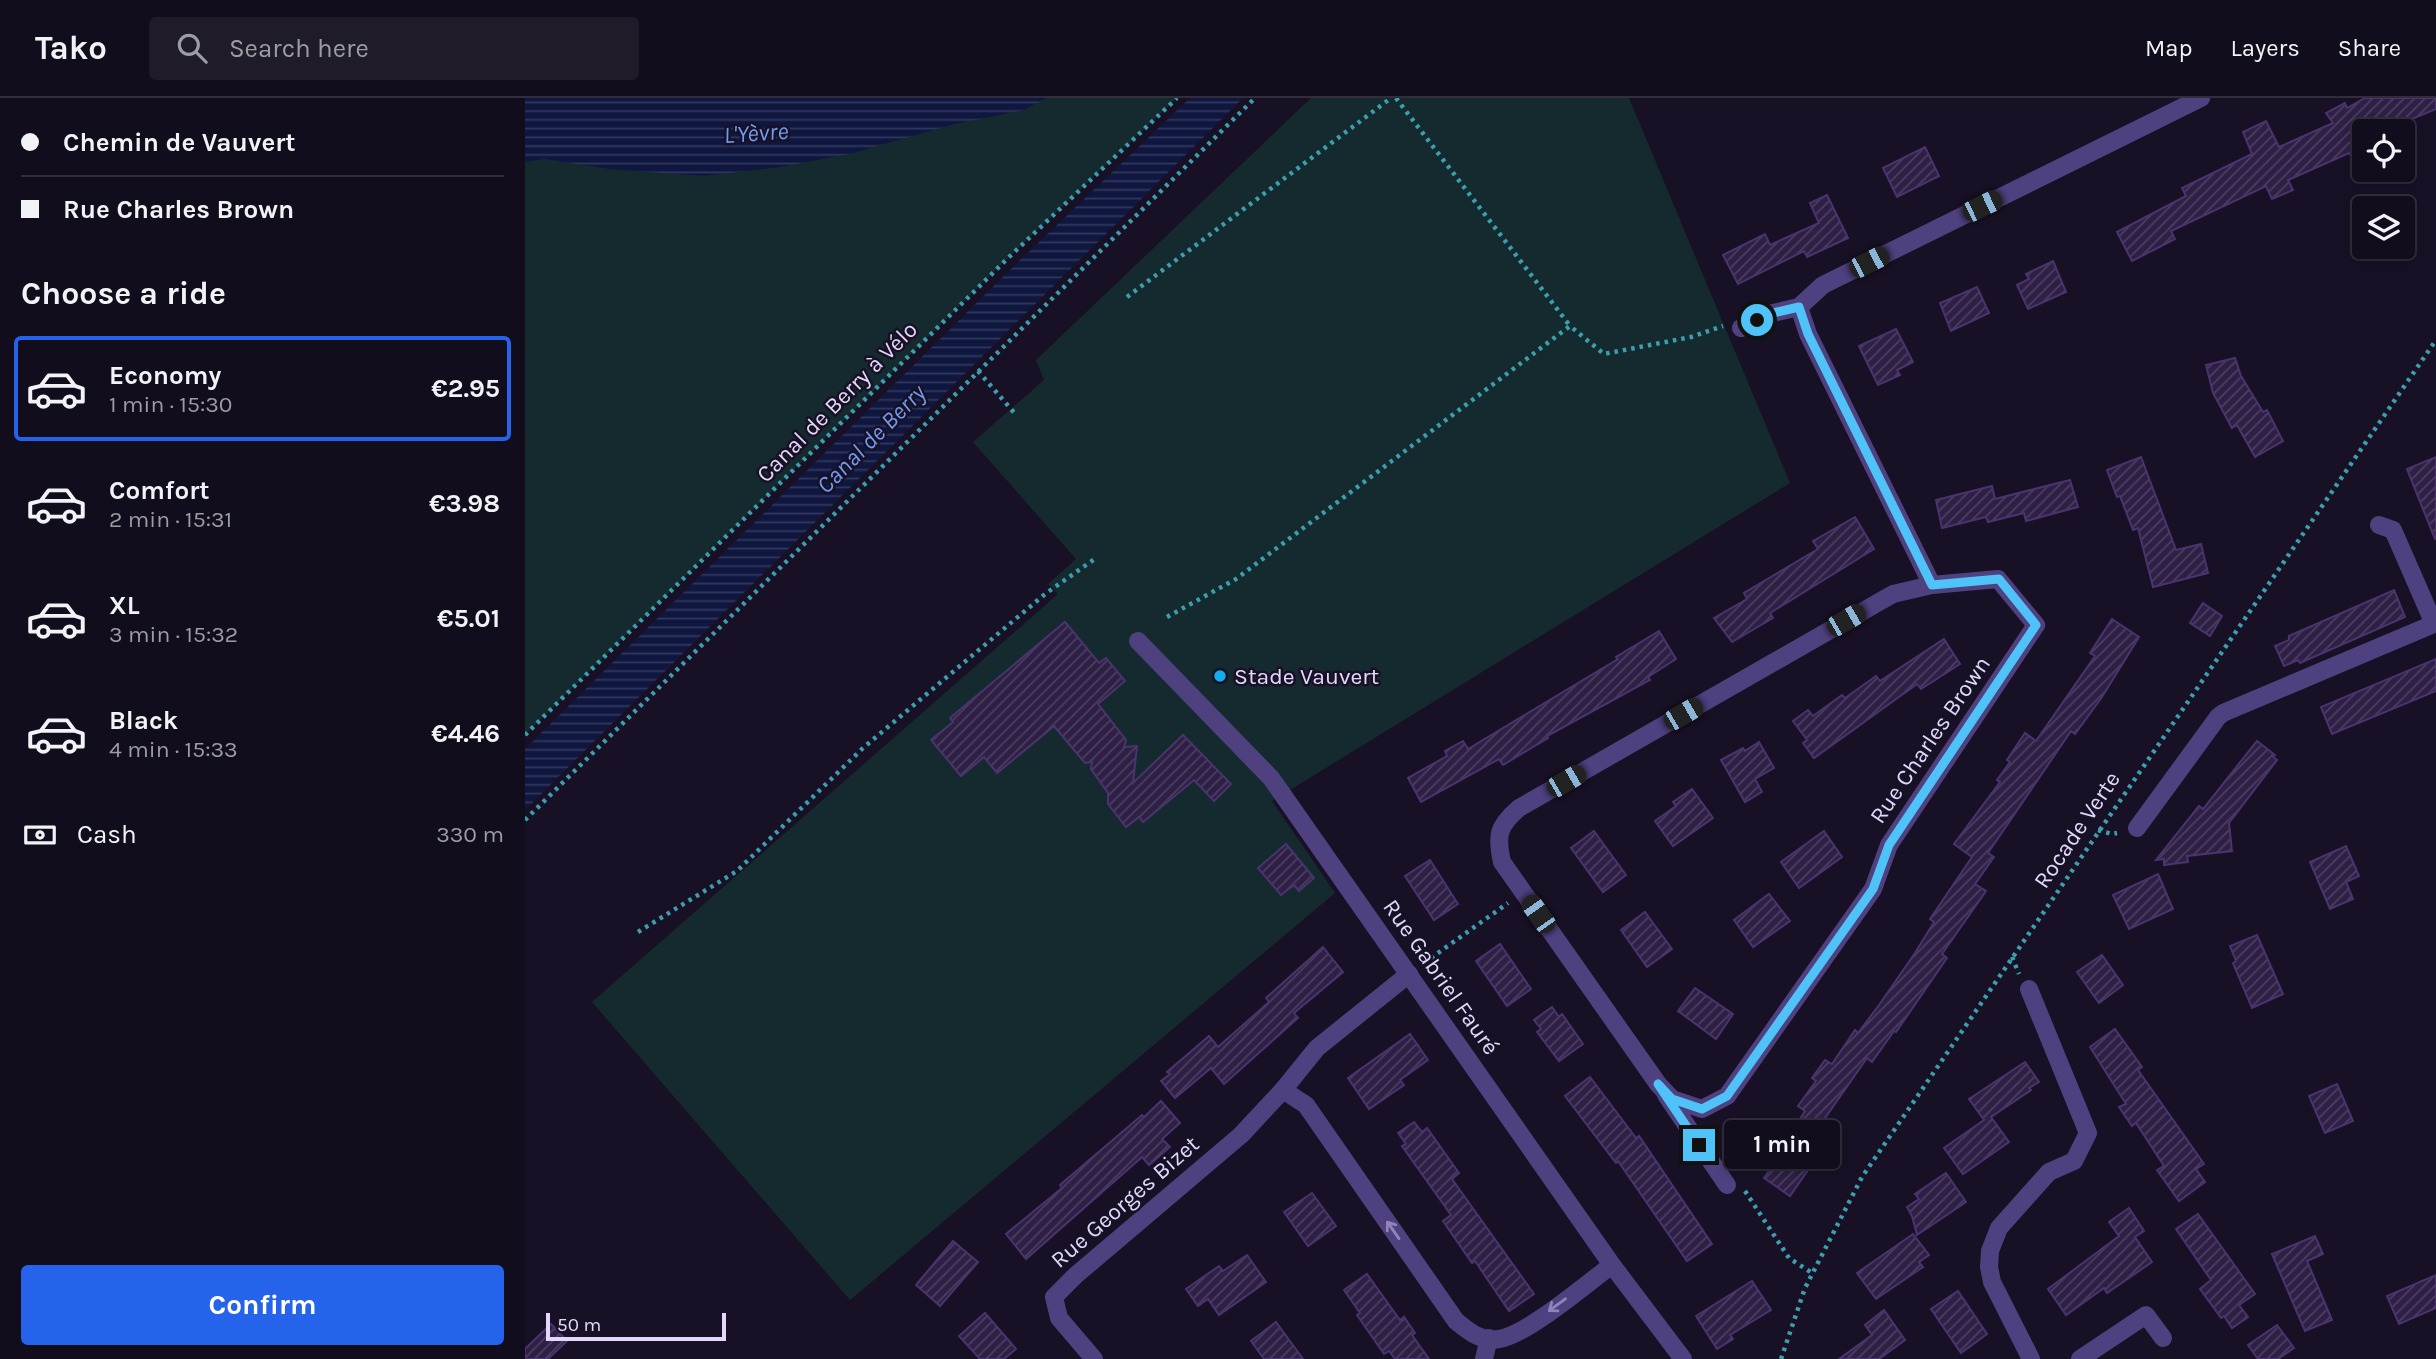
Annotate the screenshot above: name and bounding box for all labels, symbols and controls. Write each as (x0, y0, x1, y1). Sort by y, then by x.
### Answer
search box (149, 17, 639, 80)
text: Tako (35, 29, 107, 67)
icon: search (173, 29, 211, 67)
text: Search here (229, 33, 369, 64)
text: Map (2145, 34, 2193, 62)
text: Layers (2231, 34, 2300, 62)
text: Share (2338, 34, 2401, 62)
water label: L'Yèvre (723, 117, 789, 149)
map controls (2352, 119, 2415, 259)
button: locate (2352, 119, 2415, 182)
text: Chemin de Vauvert (63, 127, 296, 158)
car (1959, 187, 2006, 225)
text: Rue Charles Brown (63, 194, 294, 225)
button: layers (2352, 196, 2415, 259)
car (1846, 243, 1893, 281)
text: Choose a ride (21, 275, 226, 312)
route start (1741, 304, 1773, 336)
street label: Canal de Berry à Vélo (751, 316, 923, 488)
icon: car (25, 357, 88, 420)
text: Economy (109, 360, 221, 391)
text: €2.95 (431, 373, 500, 404)
water label: Canal de Berry (811, 379, 931, 499)
text: 1 min · 15:30 (109, 391, 232, 418)
icon: car (25, 472, 88, 535)
text: Comfort (109, 475, 210, 506)
text: €3.98 (429, 488, 500, 519)
text: 2 min · 15:31 (109, 506, 232, 533)
icon: car (25, 587, 88, 650)
text: XL (109, 590, 140, 621)
car (1823, 600, 1870, 640)
text: €5.01 (437, 603, 500, 634)
text: 3 min · 15:32 (109, 621, 238, 648)
street label: Rue Charles Brown (1864, 651, 1996, 829)
place label: Stade Vauvert (1234, 663, 1380, 690)
marker: Stade Vauvert (1212, 668, 1228, 684)
car (1660, 694, 1707, 734)
icon: car (25, 702, 88, 765)
text: Black (109, 705, 178, 736)
text: €4.46 (431, 718, 500, 749)
text: 4 min · 15:33 (109, 736, 238, 763)
car (1543, 761, 1590, 801)
street label: Rocade Verte (2028, 767, 2126, 893)
icon: cash (21, 816, 59, 854)
text: Cash (77, 819, 137, 850)
text: 330 m (436, 821, 504, 848)
car (1518, 891, 1559, 937)
street label: Rue Gabriel Fauré (1377, 894, 1505, 1060)
callout: 1 min (1723, 1121, 1839, 1170)
route end (1683, 1129, 1715, 1161)
street label: Rue Georges Bizet (1045, 1130, 1205, 1274)
text: 1 min (1753, 1131, 1811, 1158)
one-way arrow (1386, 1221, 1400, 1240)
button: Confirm (21, 1265, 504, 1345)
one-way arrow (1548, 1298, 1567, 1313)
scale bar (546, 1310, 726, 1342)
text: 50 m (557, 1314, 601, 1336)

